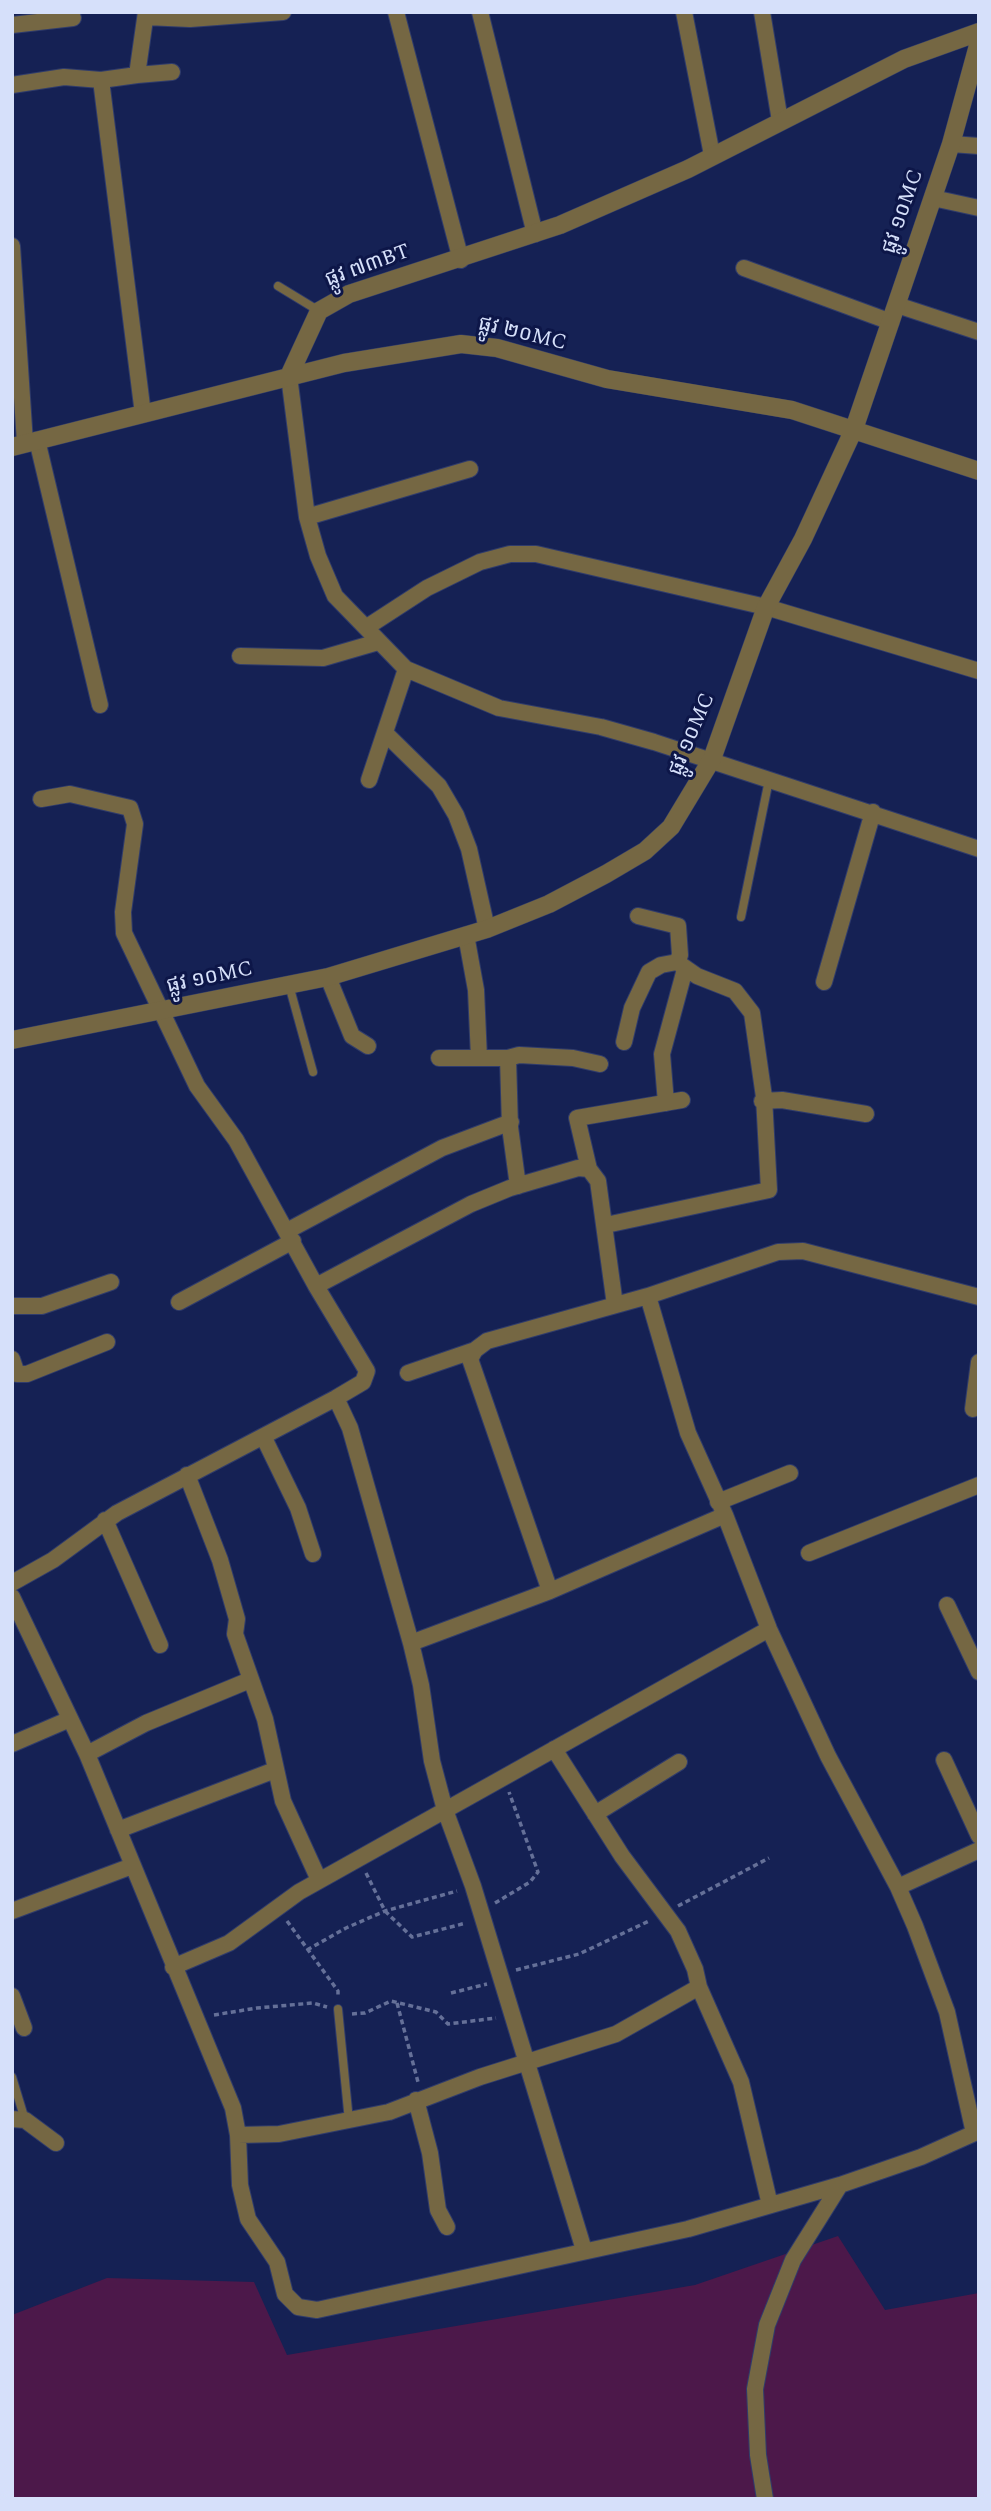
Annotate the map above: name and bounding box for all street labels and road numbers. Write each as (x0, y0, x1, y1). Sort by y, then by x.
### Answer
street label: ផ្លូវ ១០MC (878, 167, 930, 257)
street label: ផ្លូវ ៧៣BT (322, 240, 414, 294)
street label: ផ្លូវ ២០MC (475, 313, 569, 357)
street label: ផ្លូវ ១០MC (664, 690, 722, 780)
street label: ផ្លូវ ១០MC (165, 958, 255, 1000)

